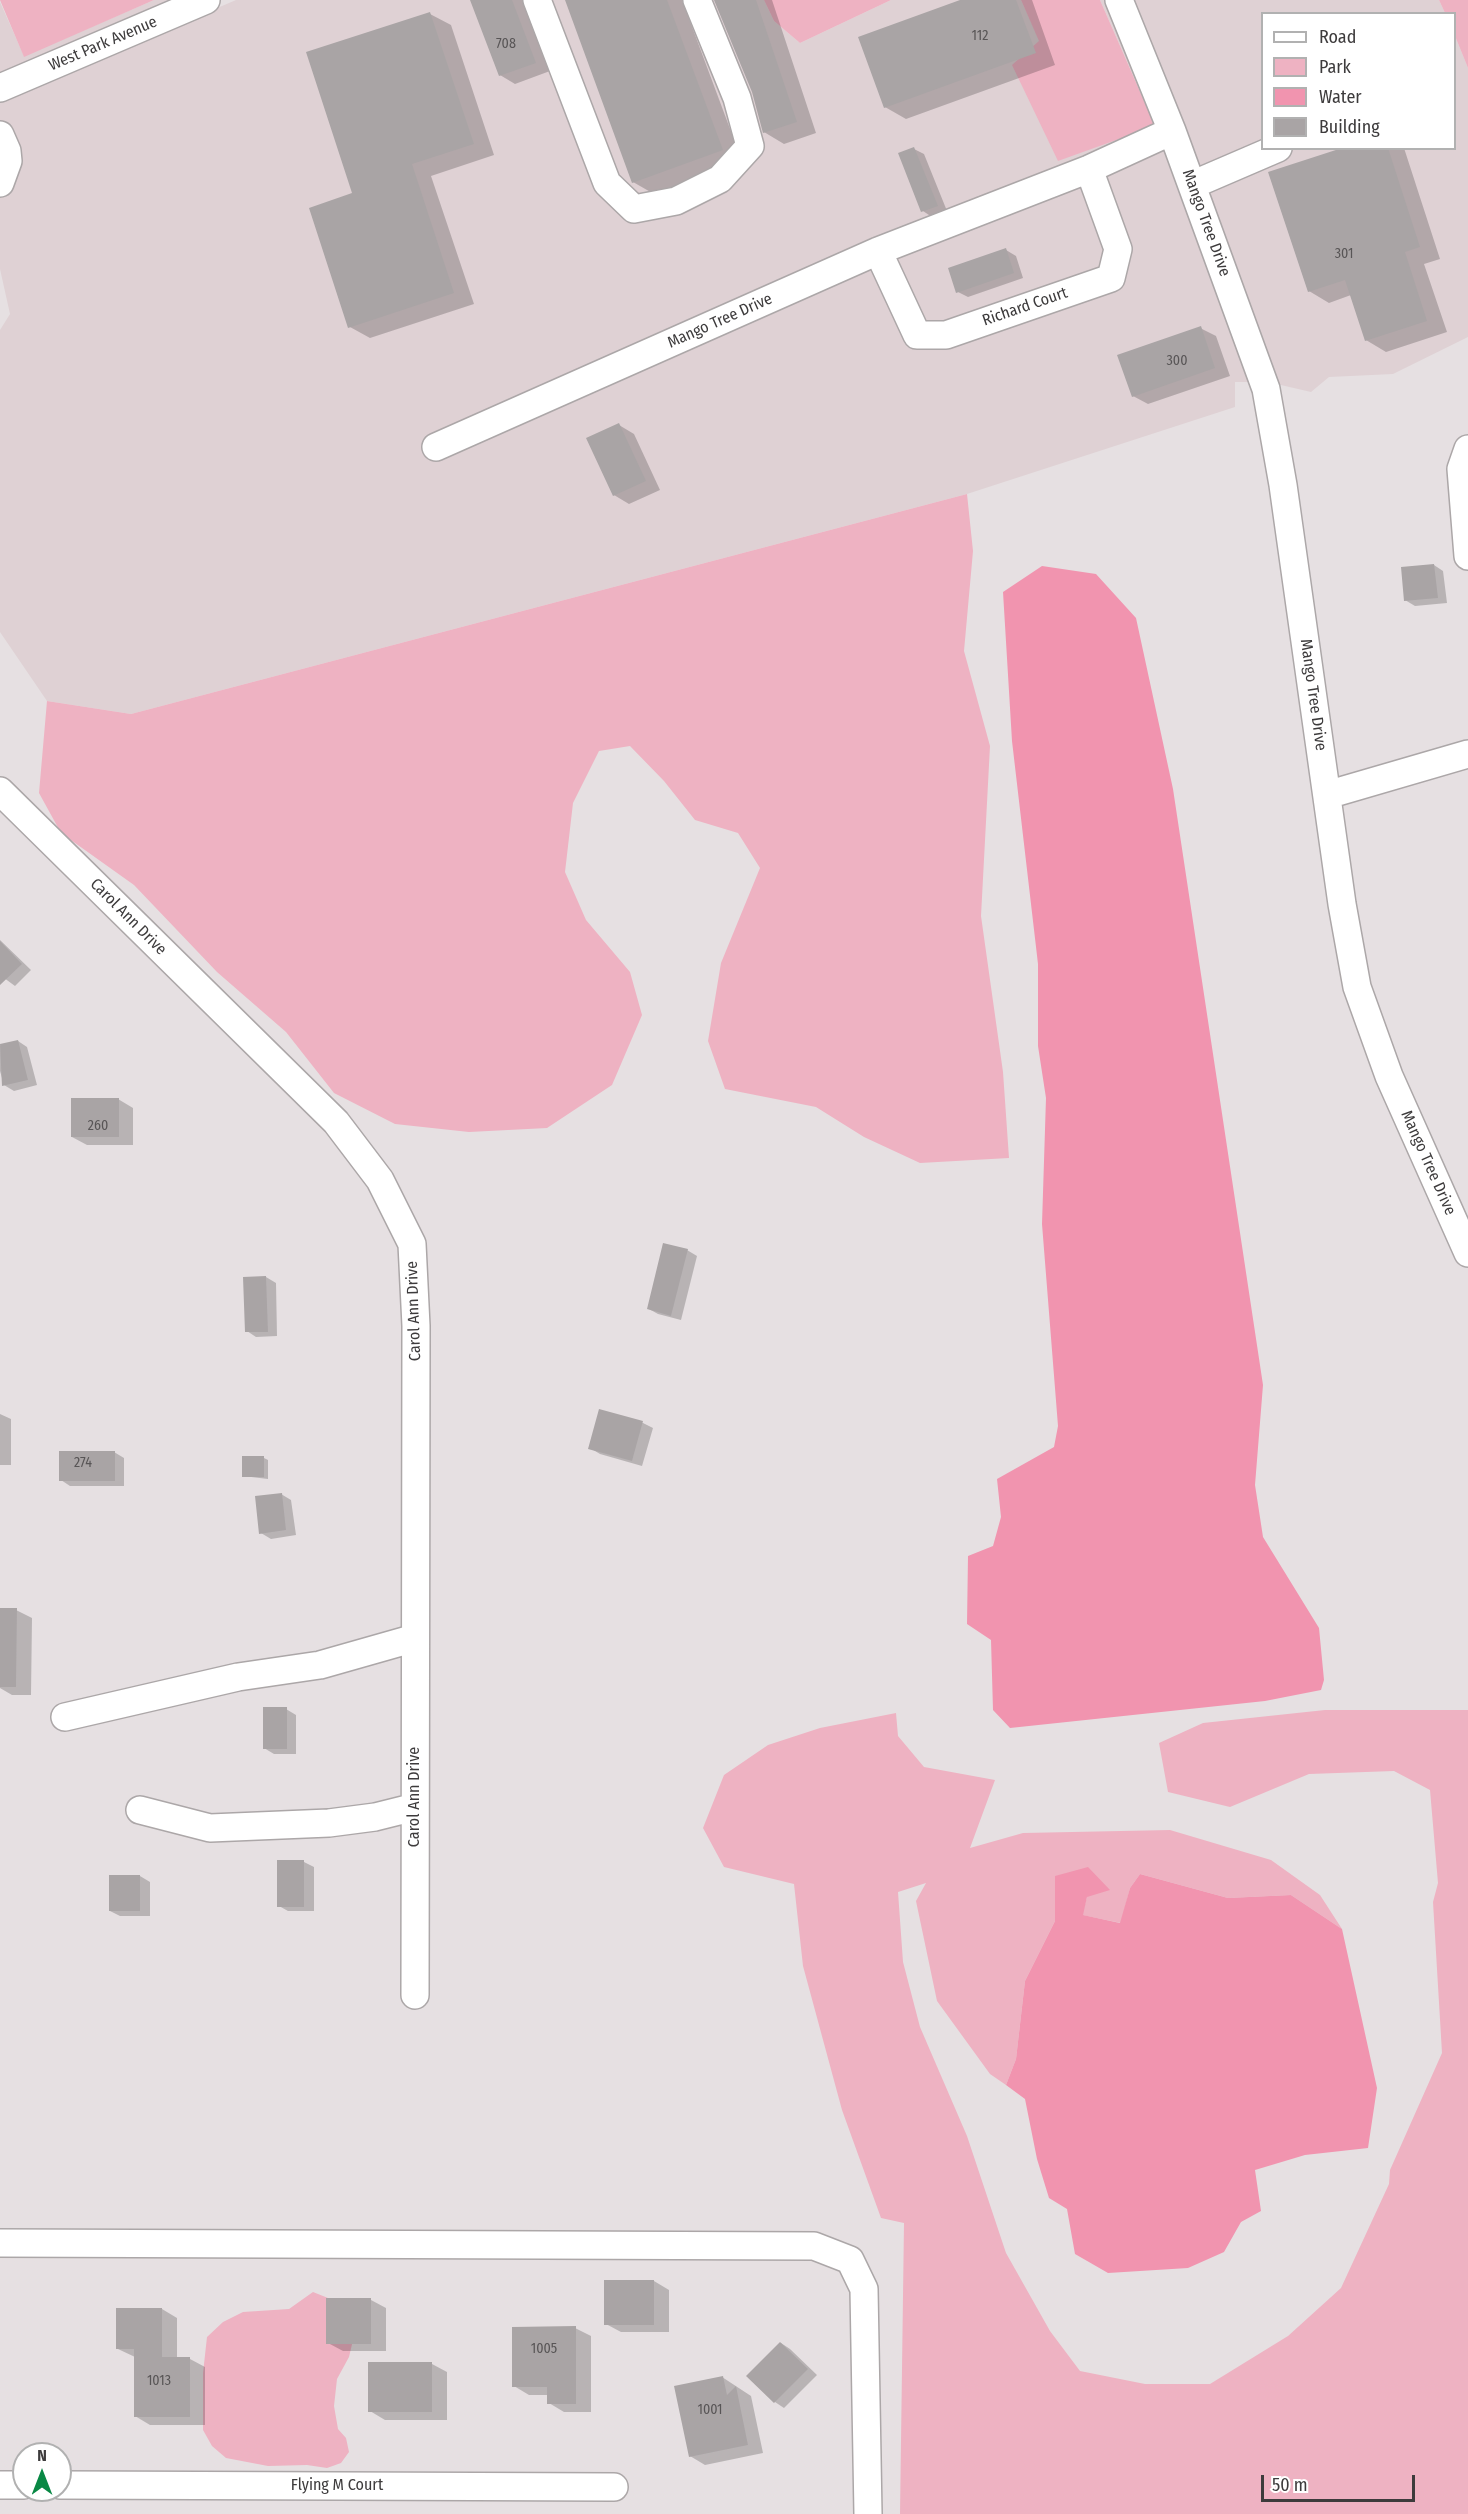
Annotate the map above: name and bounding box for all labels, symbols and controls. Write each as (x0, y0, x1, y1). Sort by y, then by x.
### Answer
legend (1261, 12, 1456, 150)
street label: West Park Avenue (46, 13, 160, 75)
text: Road (1319, 26, 1356, 48)
house number: 112 (972, 28, 988, 44)
house number: 708 (496, 36, 516, 52)
text: Park (1319, 56, 1351, 78)
text: Water (1319, 86, 1362, 108)
text: Building (1319, 116, 1380, 138)
street label: Mango Tree Drive (1178, 167, 1234, 279)
house number: 301 (1335, 246, 1353, 262)
street label: Richard Court (980, 283, 1070, 331)
street label: Mango Tree Drive (665, 289, 775, 353)
house number: 300 (1167, 353, 1187, 369)
street label: Mango Tree Drive (1296, 638, 1330, 752)
street label: Carol Ann Drive (86, 875, 170, 959)
street label: Mango Tree Drive (1396, 1108, 1460, 1218)
house number: 260 (88, 1118, 108, 1134)
street label: Carol Ann Drive (403, 1261, 425, 1361)
house number: 274 (74, 1455, 92, 1471)
street label: Carol Ann Drive (405, 1747, 425, 1847)
house number: 1005 (531, 2341, 557, 2357)
house number: 1013 (147, 2373, 171, 2389)
house number: 1001 (697, 2402, 723, 2418)
north arrow (12, 2442, 72, 2502)
text: N (37, 2446, 47, 2465)
scale bar (1264, 2463, 1418, 2501)
text: 50 m (1272, 2474, 1308, 2496)
street label: Flying M Court (291, 2476, 383, 2496)

